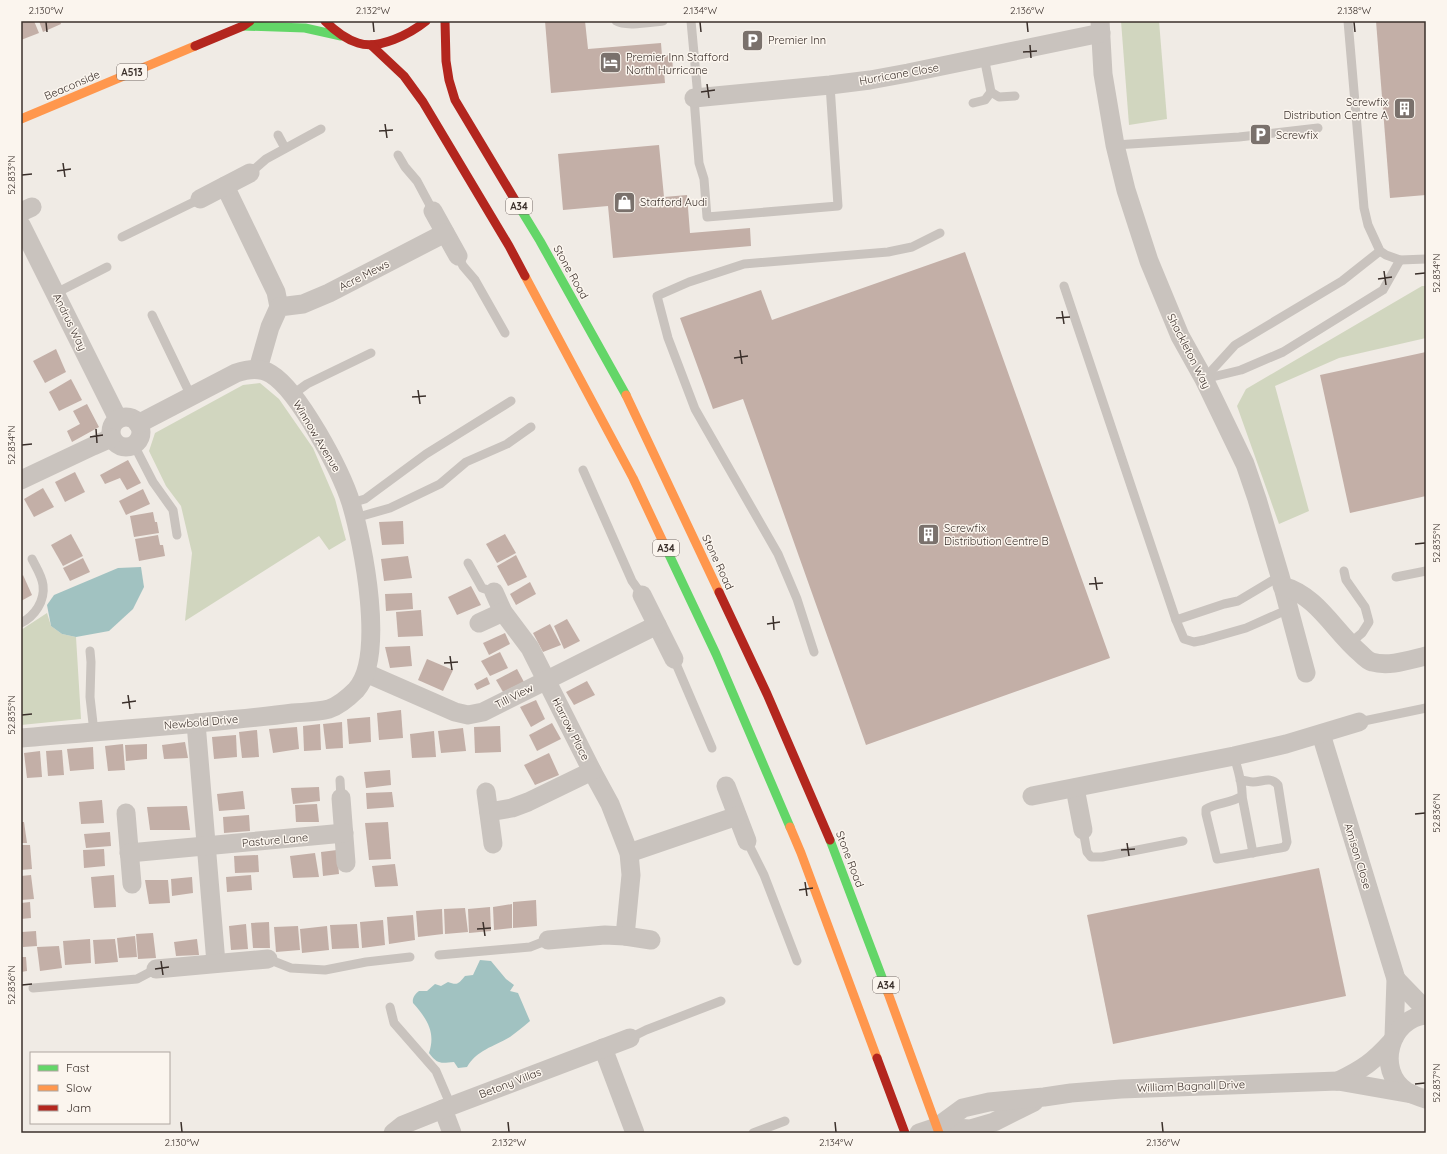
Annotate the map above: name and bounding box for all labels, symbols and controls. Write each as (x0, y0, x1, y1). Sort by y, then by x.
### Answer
text: 2.130°W (29, 4, 64, 17)
text: 2.132°W (356, 4, 391, 17)
text: 2.134°W (683, 4, 717, 17)
text: 2.136°W (1010, 4, 1044, 17)
text: 2.138°W (1337, 4, 1371, 17)
parking icon: Premier Inn (740, 27, 766, 53)
place label: Premier Inn (768, 33, 826, 47)
hotel icon: Premier Inn Stafford North Hurricane (598, 50, 624, 76)
place label: Premier Inn Stafford North Hurricane (626, 50, 729, 77)
street label: Hurricane Close (858, 60, 940, 88)
road number: A513 (117, 64, 147, 80)
street label: Beaconside (42, 67, 102, 103)
place label: Screwfix Distribution Centre A (1283, 95, 1388, 122)
building icon: Screwfix Distribution Centre A (1391, 95, 1417, 121)
parking icon: Screwfix (1247, 122, 1273, 148)
place label: Screwfix (1276, 128, 1318, 142)
text: 52.833°N (5, 155, 18, 195)
shop icon: Stafford Audi (612, 189, 638, 215)
place label: Stafford Audi (640, 195, 707, 209)
road number: A34 (506, 198, 532, 214)
street label: Stone Road (550, 243, 592, 301)
text: 52.834°N (1430, 253, 1443, 293)
street label: Acre Mews (336, 256, 392, 294)
street label: Andrus Way (50, 291, 90, 353)
street label: Shackleton Way (1164, 311, 1214, 391)
street label: Winnow Avenue (290, 398, 344, 474)
text: 52.834°N (5, 425, 18, 465)
building icon: Screwfix Distribution Centre B (915, 521, 941, 547)
place label: Screwfix Distribution Centre B (944, 521, 1049, 548)
text: 52.835°N (1430, 523, 1443, 563)
street label: Stone Road (699, 532, 737, 592)
road number: A34 (653, 540, 679, 556)
street label: Till View (492, 680, 536, 712)
text: 52.835°N (5, 695, 18, 735)
street label: Harrow Place (549, 695, 593, 763)
street label: Newbold Drive (163, 712, 239, 732)
text: 52.836°N (1430, 793, 1443, 833)
street label: Amison Close (1341, 821, 1375, 891)
street label: Stone Road (833, 829, 867, 889)
street label: Pasture Lane (241, 830, 309, 850)
text: 52.836°N (5, 965, 18, 1005)
road number: A34 (873, 977, 899, 993)
legend (30, 1052, 170, 1124)
text: Fast (66, 1060, 90, 1075)
text: 52.837°N (1430, 1063, 1443, 1103)
street label: Betony Villas (477, 1065, 543, 1101)
street label: William Bagnall Drive (1137, 1077, 1245, 1095)
text: Slow (66, 1080, 92, 1095)
text: Jam (66, 1100, 91, 1115)
text: 2.130°W (165, 1136, 200, 1149)
text: 2.132°W (492, 1136, 527, 1149)
text: 2.134°W (819, 1136, 853, 1149)
text: 2.136°W (1146, 1136, 1180, 1149)

